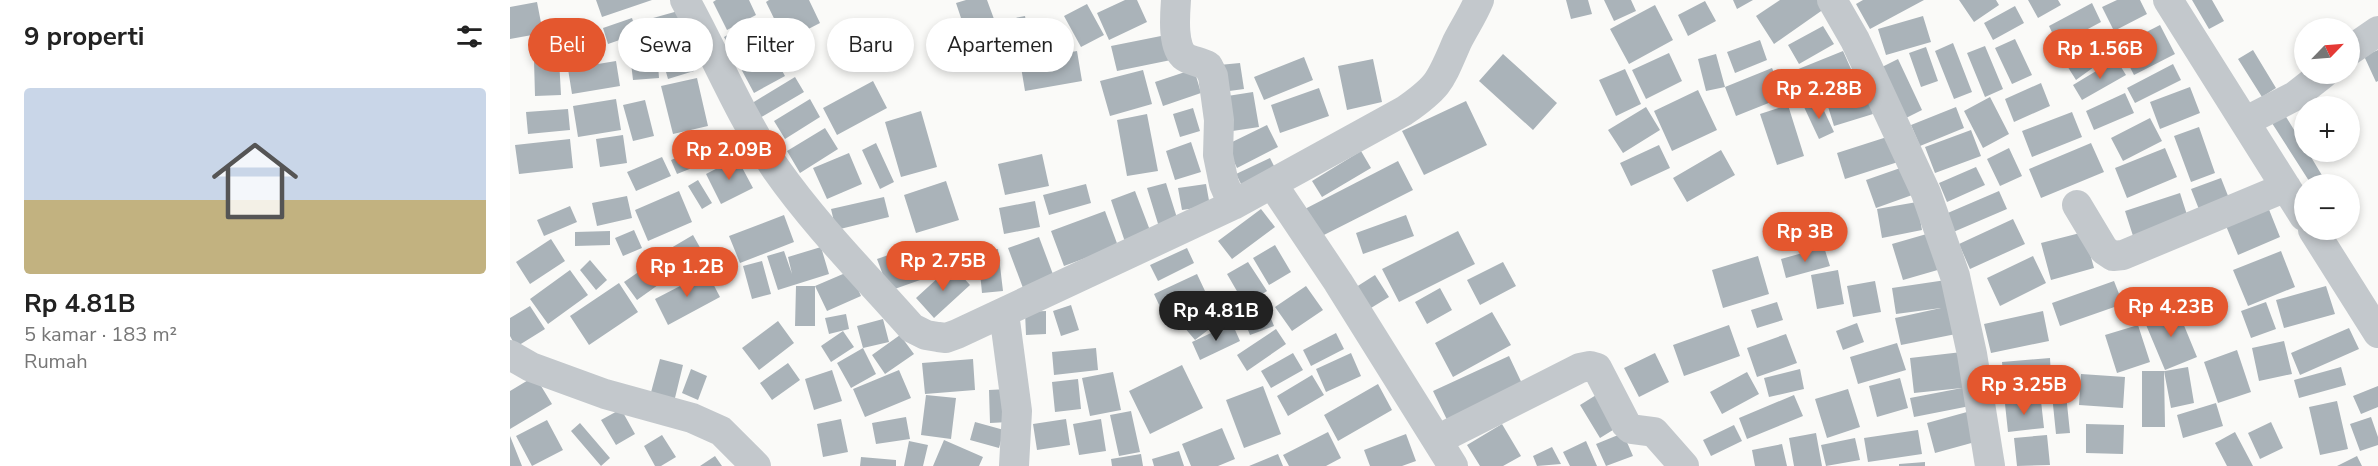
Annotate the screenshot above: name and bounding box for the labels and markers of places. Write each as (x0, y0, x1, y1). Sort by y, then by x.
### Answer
pin: Rp 1.56B (2038, 29, 2162, 80)
pin: Rp 2.28B (1757, 69, 1881, 120)
pin: Rp 2.09B (667, 130, 791, 181)
pin: Rp 3B (1763, 212, 1847, 263)
pin: Rp 2.75B (881, 241, 1005, 292)
pin: Rp 1.2B (632, 247, 742, 298)
pin: Rp 4.23B (2109, 287, 2233, 338)
pin: Rp 4.81B (1154, 291, 1278, 342)
pin: Rp 3.25B (1962, 365, 2086, 416)

